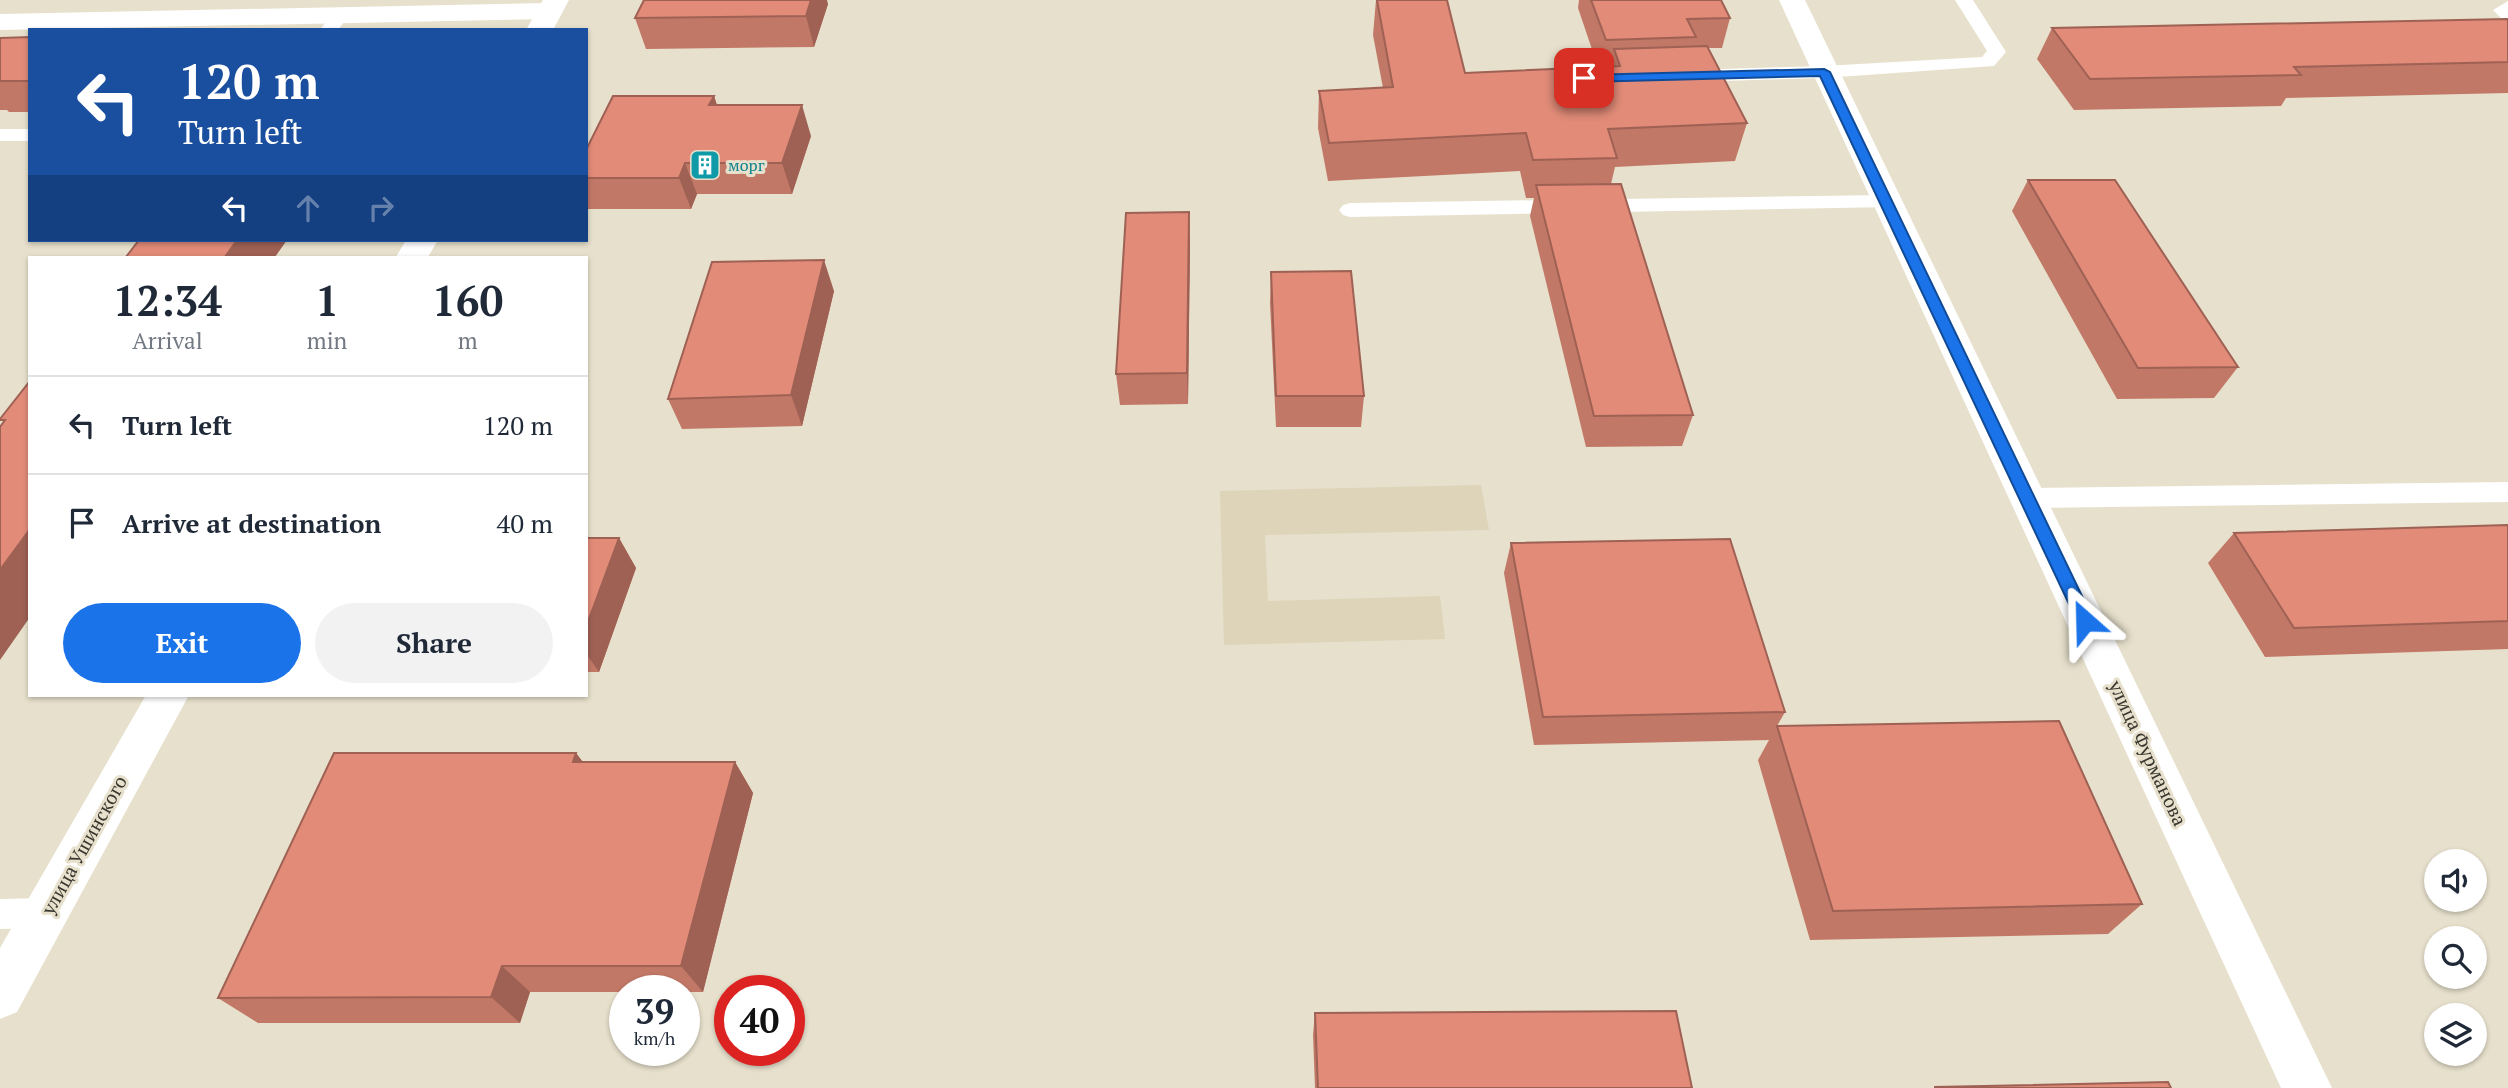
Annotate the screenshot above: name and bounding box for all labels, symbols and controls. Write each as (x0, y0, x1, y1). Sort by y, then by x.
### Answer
text: 120 m (178, 48, 320, 113)
pin (1554, 48, 1614, 108)
icon: left (63, 56, 154, 147)
icon: arrive (1565, 59, 1603, 97)
text: Turn left (178, 111, 302, 153)
building icon: морг (688, 148, 722, 182)
place label: морг (728, 154, 765, 176)
icon: left (216, 189, 254, 227)
icon: ahead (289, 189, 327, 227)
icon: right (362, 189, 400, 227)
text: 12:34 (113, 272, 222, 328)
text: 1 (315, 272, 339, 328)
text: 160 (432, 272, 503, 328)
text: Arrival (132, 325, 203, 356)
text: min (307, 325, 347, 356)
text: m (458, 325, 478, 356)
icon: left (63, 406, 101, 444)
text: Turn left (122, 408, 232, 442)
text: 120 m (483, 408, 553, 442)
icon: arrive (63, 504, 101, 542)
text: Arrive at destination (122, 506, 381, 540)
text: 40 m (497, 506, 553, 540)
position arrow (2048, 584, 2122, 658)
button: Exit (63, 603, 301, 683)
button: Share (315, 603, 553, 683)
street label: улица Фурманова (2103, 675, 2193, 830)
street label: улица Ушинского (35, 771, 132, 919)
map controls (2424, 849, 2487, 1066)
button: sound (2424, 849, 2487, 912)
button: search (2424, 926, 2487, 989)
speed limit sign: 40 (714, 975, 805, 1066)
text: 39 (635, 988, 674, 1034)
button: layers (2424, 1003, 2487, 1066)
text: km/h (634, 1026, 675, 1050)

